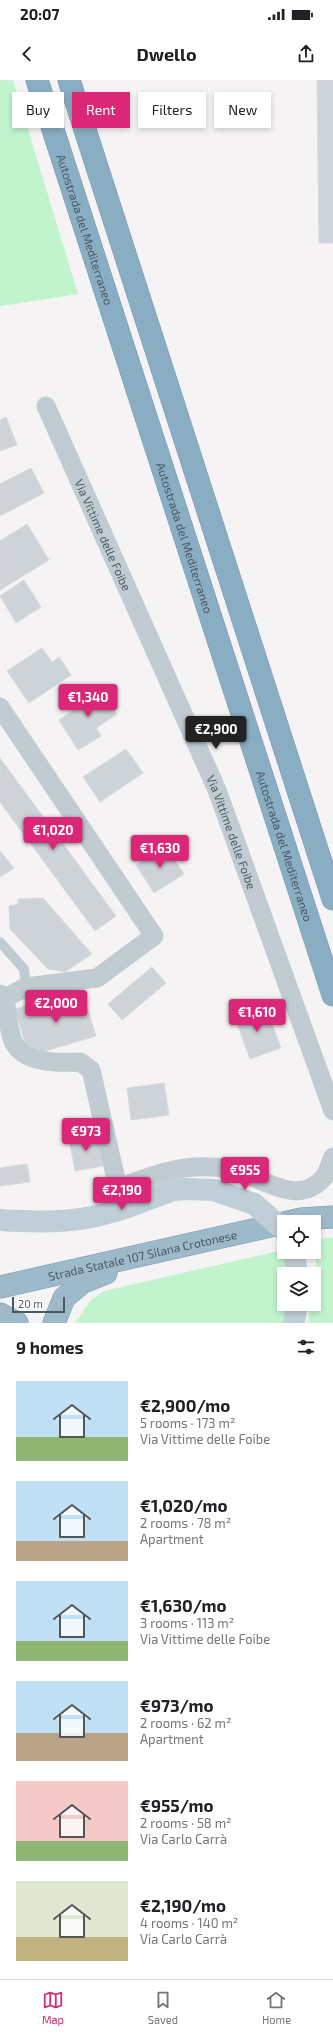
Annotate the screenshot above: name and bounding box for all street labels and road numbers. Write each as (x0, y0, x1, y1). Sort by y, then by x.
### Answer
street label: Autostrada del Mediterraneo (54, 152, 116, 307)
street label: Autostrada del Mediterraneo (154, 460, 216, 615)
street label: Via Vittime delle Foibe (72, 477, 134, 593)
street label: Autostrada del Mediterraneo (254, 769, 316, 923)
street label: Via Vittime delle Foibe (204, 773, 259, 891)
street label: Strada Statale 107 Silana Crotonese (47, 1227, 238, 1283)

